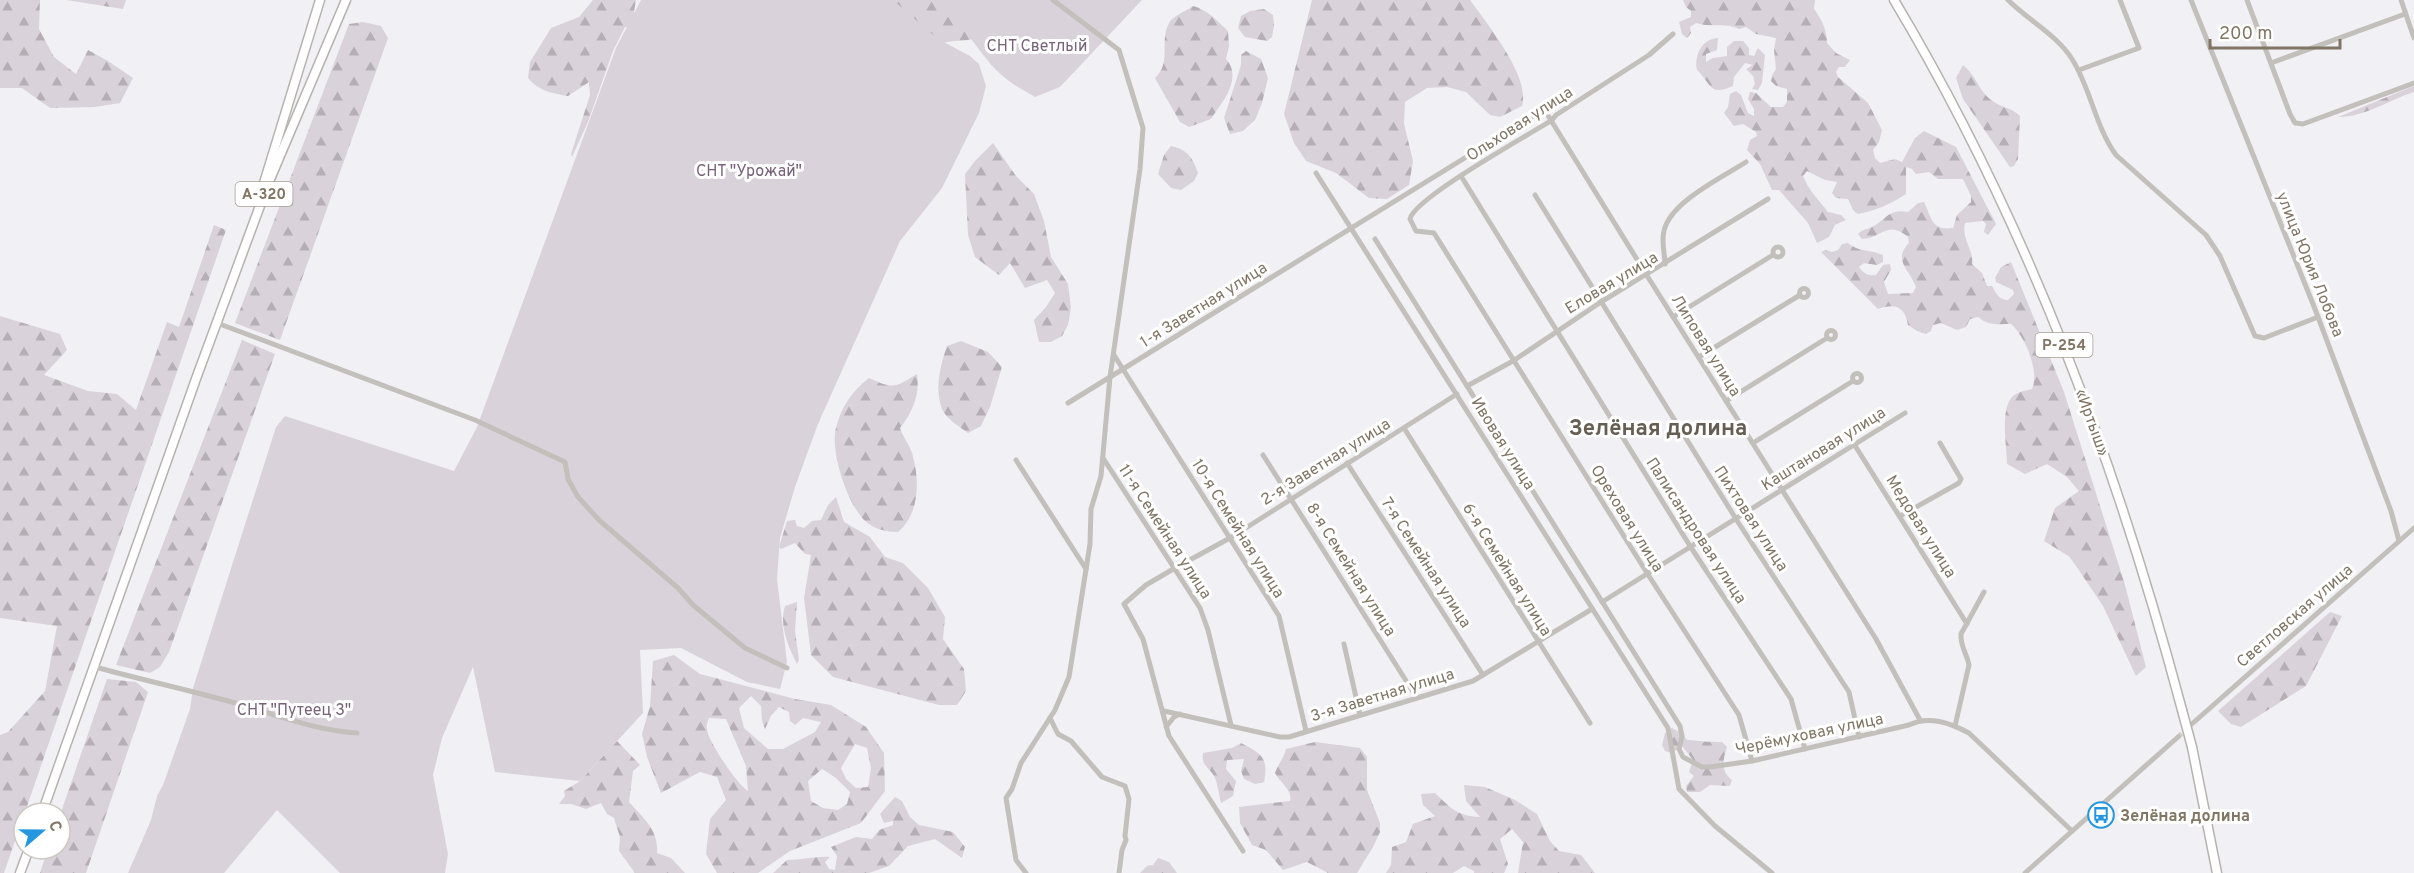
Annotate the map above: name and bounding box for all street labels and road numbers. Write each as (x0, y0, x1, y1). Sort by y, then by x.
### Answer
street label: Ольховая улица (1463, 83, 1577, 166)
road number: А-320 (236, 182, 292, 206)
street label: улица Юрия Лобова (2271, 189, 2347, 340)
street label: Еловая улица (1562, 248, 1662, 319)
street label: 1-я Заветная улица (1137, 259, 1271, 353)
street label: Липовая улица (1666, 291, 1745, 401)
road number: Р-254 (2036, 333, 2092, 357)
street label: «Иртыш» (2070, 386, 2112, 459)
street label: Ивовая улица (1466, 394, 1539, 494)
street label: Каштановая улица (1758, 403, 1890, 496)
street label: 2-я Заветная улица (1258, 415, 1395, 511)
street label: Палисандровая улица (1641, 454, 1750, 608)
street label: 10-я Семейная улица (1186, 456, 1288, 602)
street label: 11-я Семейная улица (1113, 461, 1215, 603)
street label: Ореховая улица (1585, 462, 1667, 576)
street label: Пихтовая улица (1709, 463, 1792, 576)
street label: Медовая улица (1881, 472, 1960, 582)
street label: 7-я Семейная улица (1376, 494, 1475, 632)
street label: 8-я Семейная улица (1301, 500, 1399, 640)
street label: 6-я Семейная улица (1457, 500, 1555, 640)
street label: Светловская улица (2233, 561, 2357, 672)
street label: 3-я Заветная улица (1308, 665, 1457, 727)
street label: Черёмуховая улица (1734, 710, 1885, 760)

